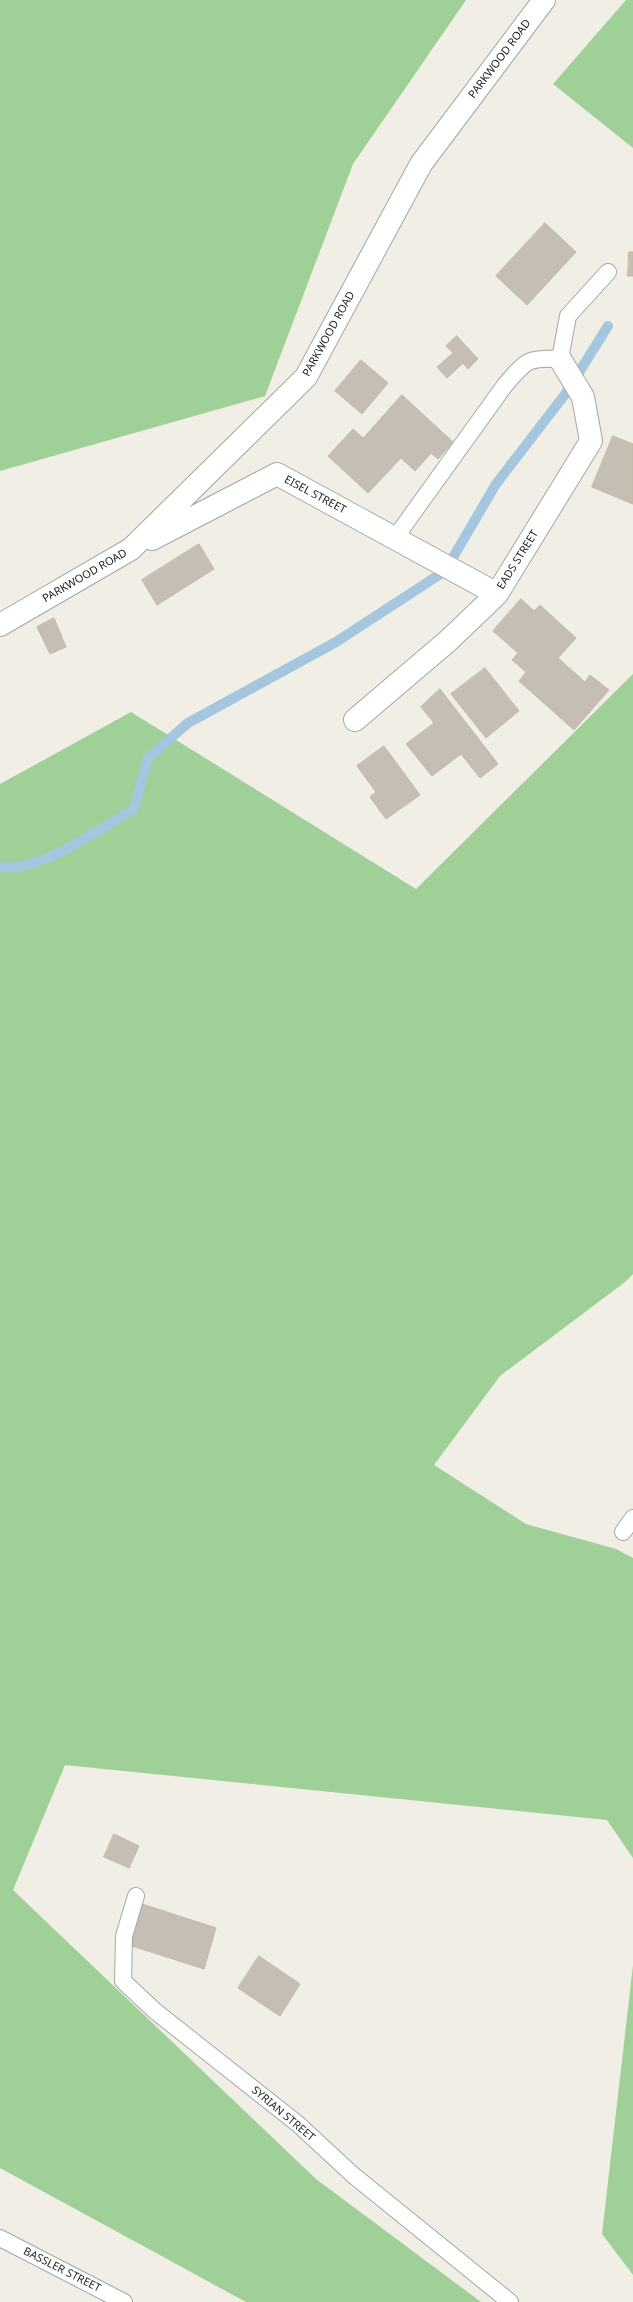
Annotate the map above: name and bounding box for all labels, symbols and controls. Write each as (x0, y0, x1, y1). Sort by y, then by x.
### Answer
street label: PARKWOOD ROAD (466, 17, 534, 101)
street label: PARKWOOD ROAD (300, 289, 358, 379)
street label: EISEL STREET (282, 473, 348, 517)
street label: EADS STREET (495, 528, 541, 592)
street label: PARKWOOD ROAD (40, 546, 130, 606)
street label: SYRIAN STREET (249, 2084, 317, 2144)
street label: BASSLER STREET (21, 2245, 103, 2295)

